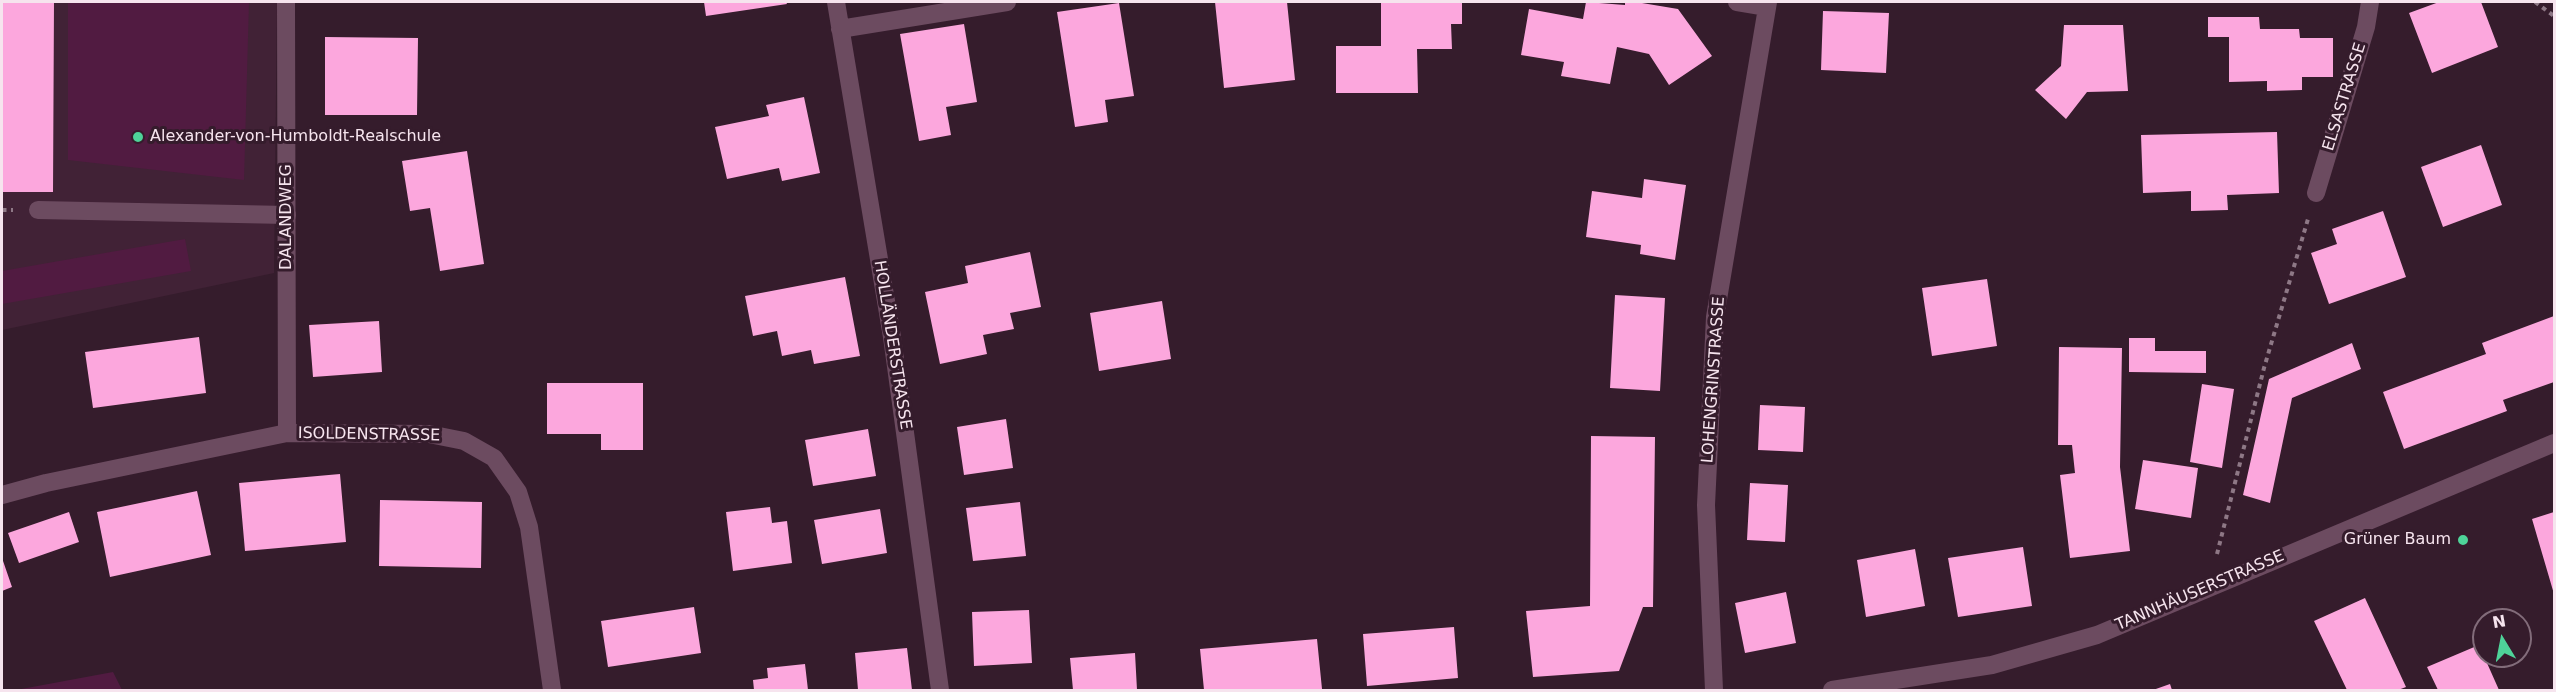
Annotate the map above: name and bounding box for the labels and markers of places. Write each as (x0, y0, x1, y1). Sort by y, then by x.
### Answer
place label: Alexander-von-Humboldt-Realschule (150, 127, 441, 147)
marker: Alexander-von-Humboldt-Realschule (131, 130, 145, 144)
place label: Grüner Baum (2344, 530, 2451, 550)
marker: Grüner Baum (2456, 533, 2470, 547)

